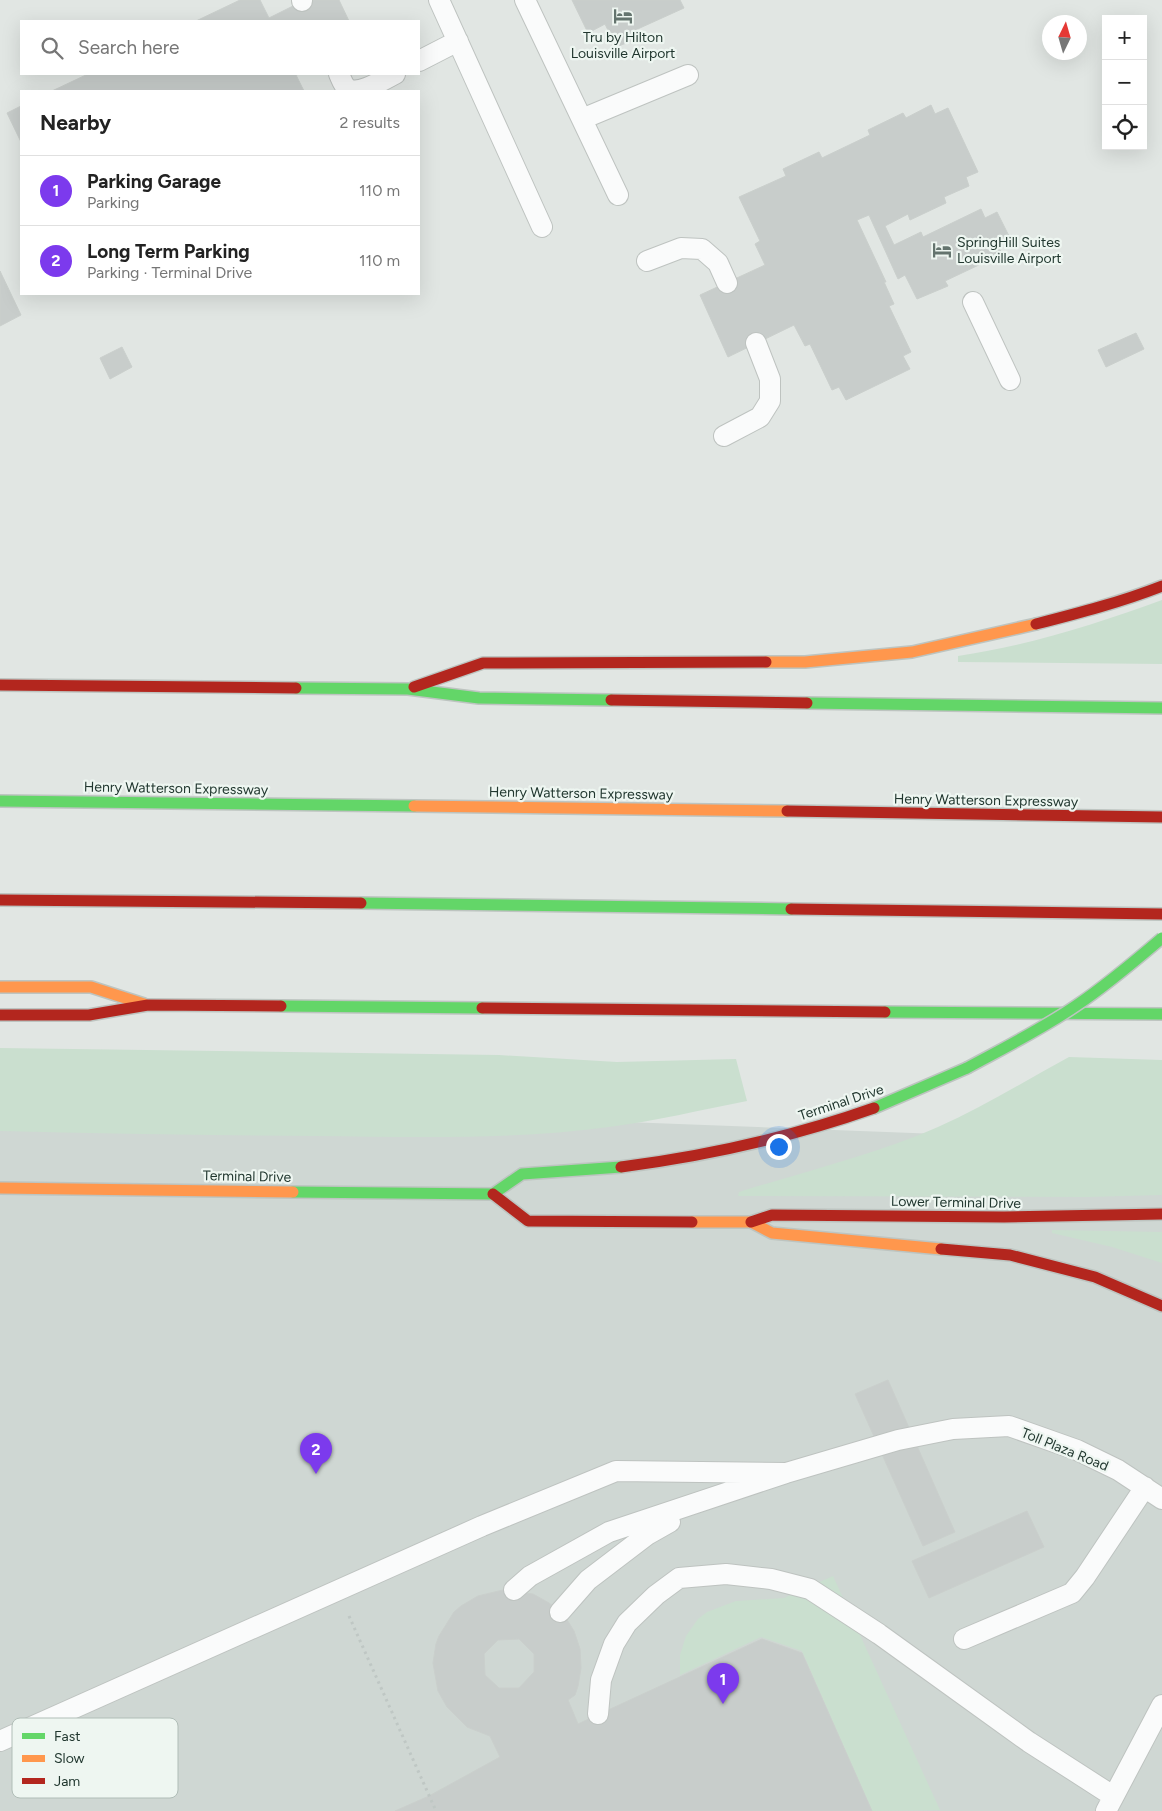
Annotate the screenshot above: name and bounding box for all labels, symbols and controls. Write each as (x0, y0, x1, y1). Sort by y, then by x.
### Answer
hotel icon: Tru by Hilton Louisville Airport (612, 5, 634, 27)
north arrow (1042, 15, 1087, 60)
map controls (1102, 15, 1147, 150)
button: + (1102, 15, 1147, 60)
search box (20, 20, 420, 75)
place label: Tru by Hilton Louisville Airport (571, 29, 675, 62)
icon: search (38, 34, 66, 62)
text: Search here (78, 36, 180, 59)
button: − (1102, 60, 1147, 105)
button: locate (1102, 105, 1147, 150)
text: Nearby (40, 110, 111, 135)
text: 2 results (340, 113, 400, 132)
text: Parking Garage (87, 170, 221, 193)
text: 1 (53, 181, 59, 200)
text: 110 m (359, 181, 400, 200)
text: Parking (87, 193, 139, 212)
place label: SpringHill Suites Louisville Airport (957, 234, 1062, 267)
hotel icon: SpringHill Suites Louisville Airport (931, 239, 953, 261)
text: Long Term Parking (87, 240, 250, 263)
text: 2 (51, 251, 61, 270)
text: 110 m (359, 251, 400, 270)
text: Parking · Terminal Drive (87, 263, 252, 282)
street label: Henry Watterson Expressway (84, 778, 269, 799)
street label: Henry Watterson Expressway (489, 783, 674, 804)
street label: Henry Watterson Expressway (894, 790, 1079, 811)
street label: Terminal Drive (797, 1081, 886, 1124)
your location (766, 1134, 792, 1160)
street label: Terminal Drive (203, 1167, 292, 1186)
street label: Lower Terminal Drive (891, 1193, 1022, 1212)
street label: Toll Plaza Road (1019, 1424, 1111, 1475)
pin: 2 (300, 1433, 332, 1474)
pin: 1 (707, 1663, 739, 1704)
legend (12, 1718, 178, 1798)
text: Fast (54, 1728, 80, 1745)
text: Slow (54, 1750, 85, 1767)
text: Jam (54, 1773, 80, 1790)

